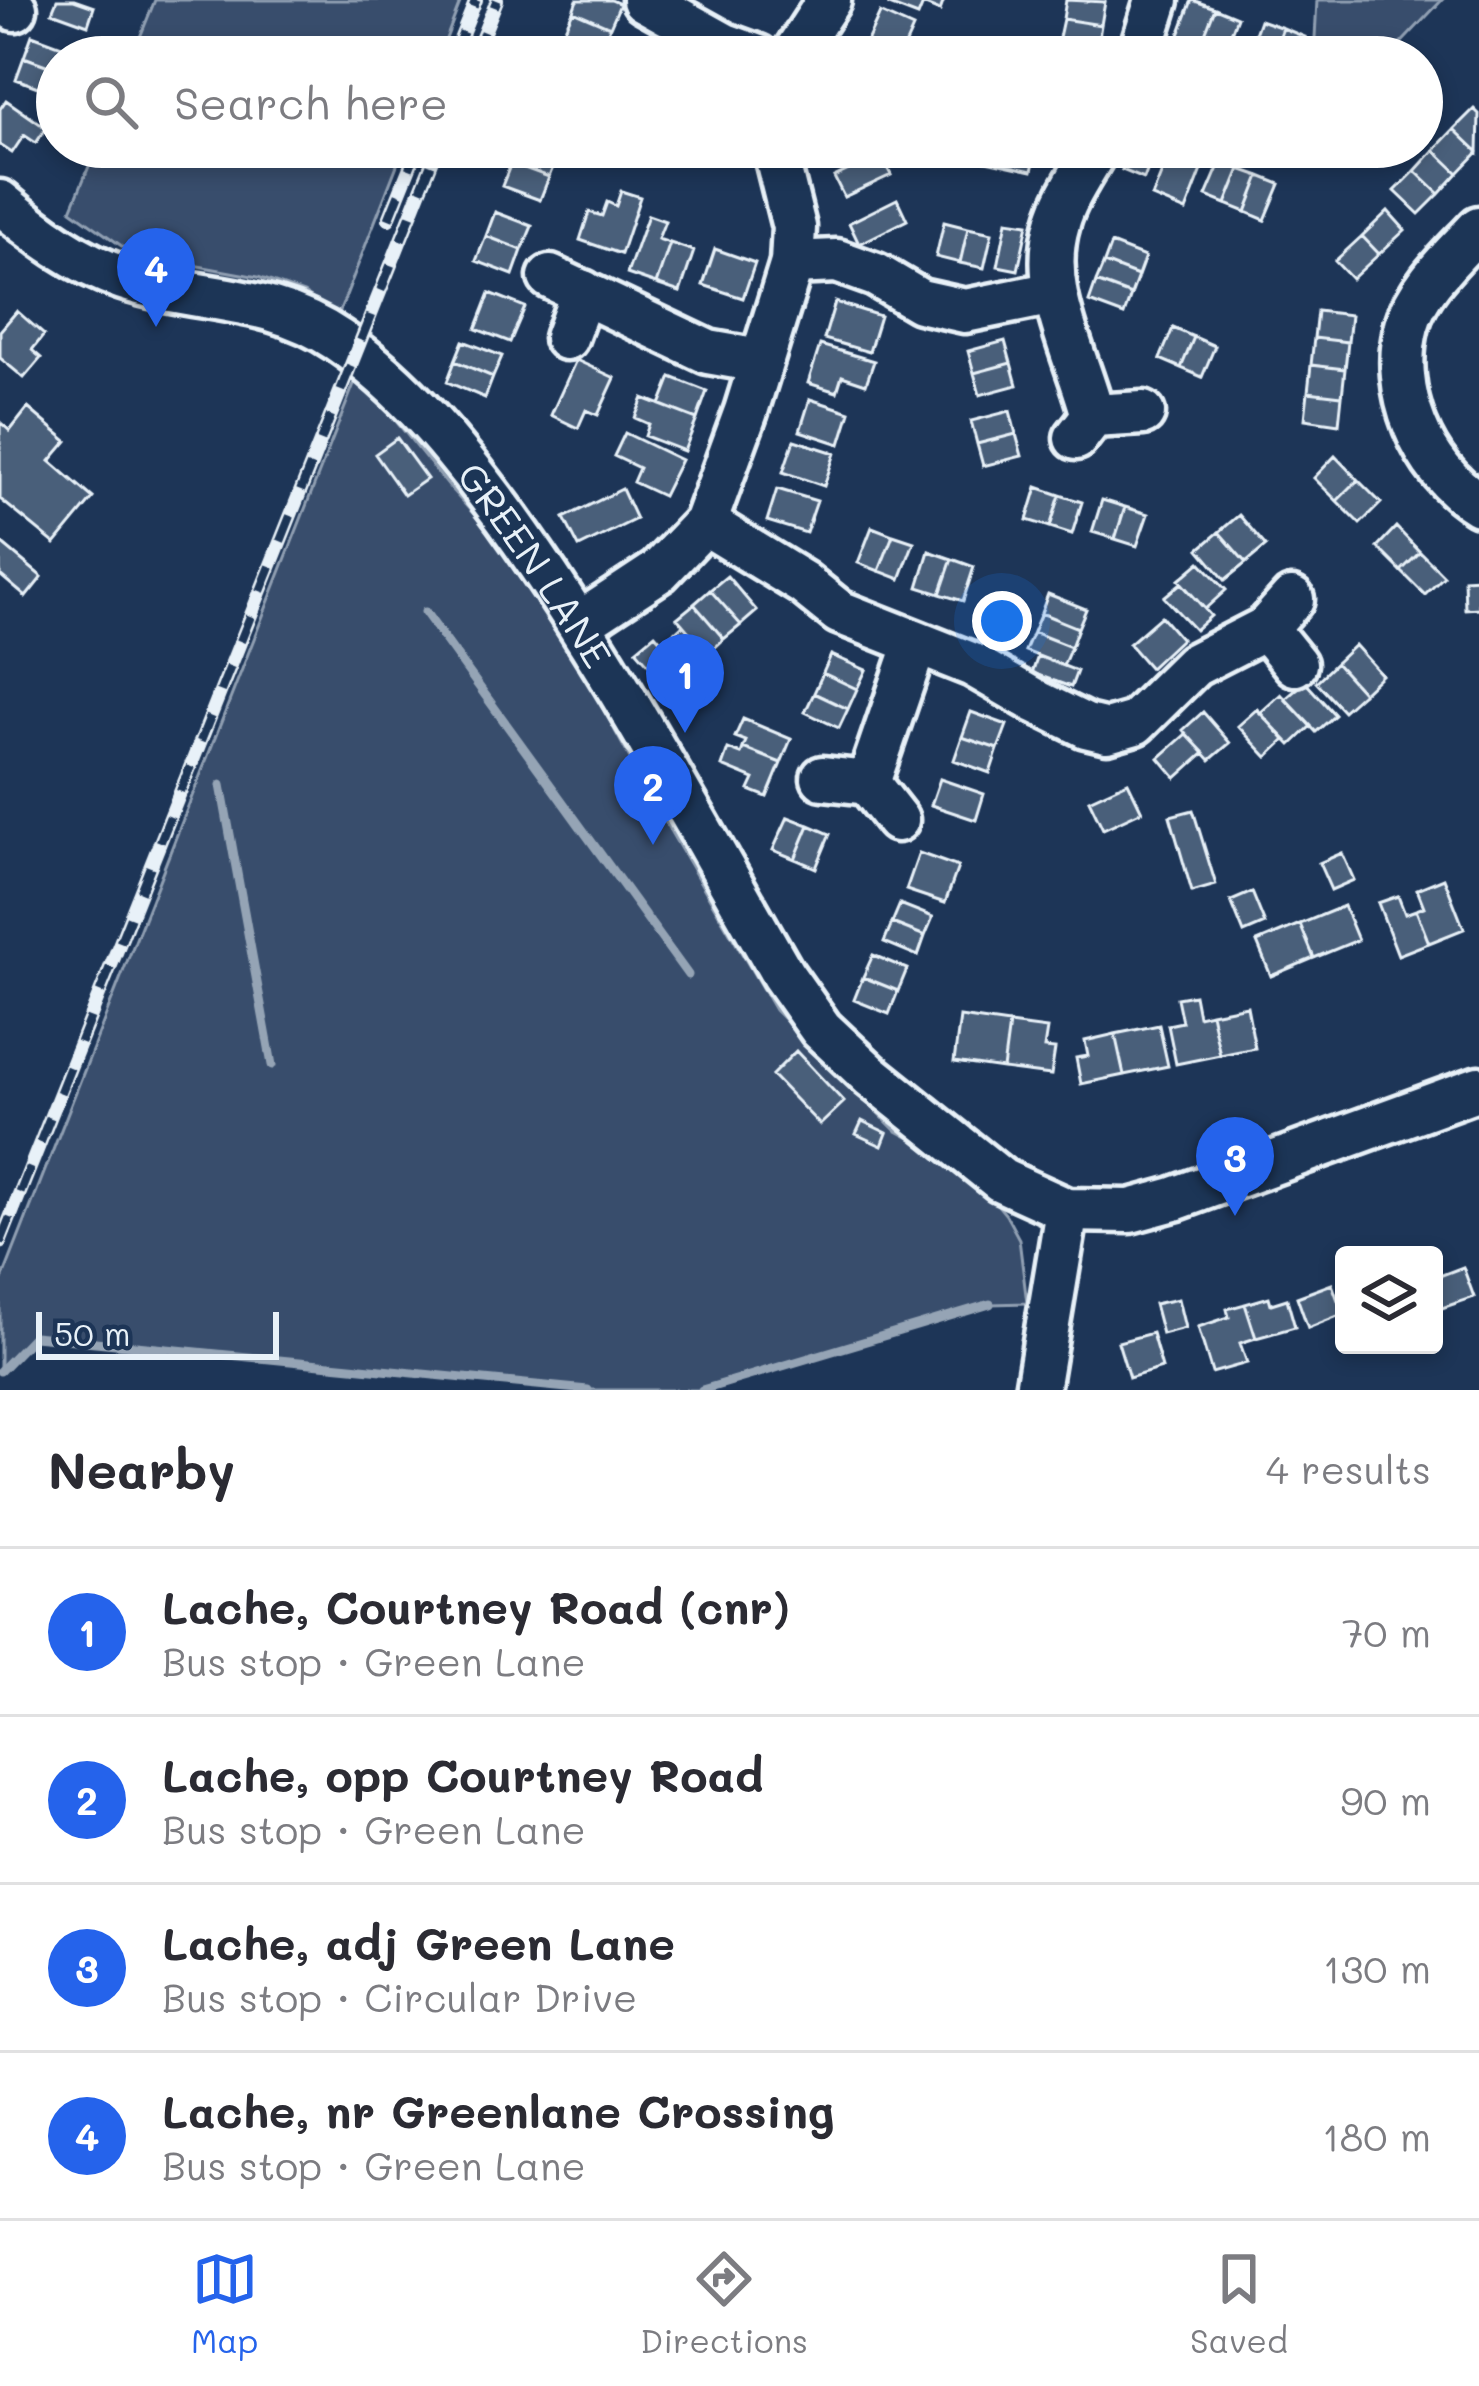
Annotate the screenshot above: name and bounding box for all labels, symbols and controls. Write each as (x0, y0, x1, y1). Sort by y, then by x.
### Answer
search box (36, 36, 1443, 168)
icon: search (78, 69, 144, 135)
text: Search here (174, 73, 448, 131)
pin: 4 (117, 228, 195, 327)
street label: GREEN LANE (448, 451, 625, 676)
your location (972, 591, 1032, 651)
pin: 1 (646, 634, 724, 733)
pin: 2 (614, 746, 692, 845)
pin: 3 (1196, 1117, 1274, 1216)
map controls (1335, 1246, 1443, 1354)
button: layers (1335, 1246, 1443, 1354)
scale bar (36, 1306, 279, 1359)
text: 50 m (54, 1311, 130, 1354)
text: Nearby (48, 1435, 235, 1502)
text: 4 results (1266, 1443, 1431, 1494)
text: Lache, Courtney Road (cnr) (162, 1577, 790, 1635)
text: 1 (78, 1606, 96, 1657)
text: 70 m (1342, 1606, 1431, 1657)
text: Bus stop · Green Lane (162, 1635, 586, 1686)
text: Lache, opp Courtney Road (162, 1745, 764, 1803)
text: 2 (76, 1774, 98, 1825)
text: 90 m (1340, 1774, 1431, 1825)
text: Bus stop · Green Lane (162, 1803, 586, 1854)
text: Lache, adj Green Lane (162, 1913, 675, 1971)
text: 3 (75, 1942, 99, 1993)
text: 130 m (1323, 1942, 1431, 1993)
text: Bus stop · Circular Drive (162, 1971, 637, 2022)
text: Lache, nr Greenlane Crossing (162, 2081, 835, 2139)
text: 4 (75, 2110, 99, 2161)
text: 180 m (1322, 2110, 1431, 2161)
text: Bus stop · Green Lane (162, 2139, 586, 2190)
tab: Map (191, 2246, 258, 2361)
tab: Directions (640, 2246, 808, 2361)
tab: Saved (1190, 2246, 1288, 2361)

